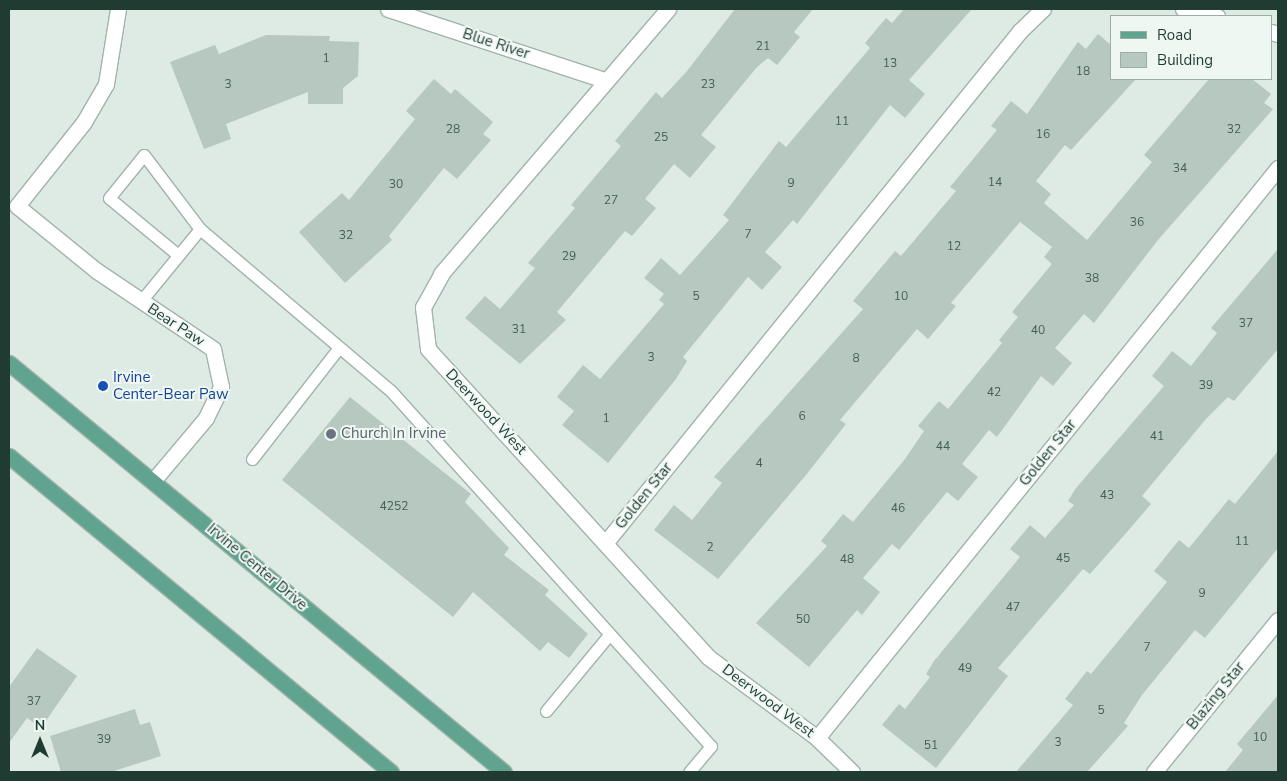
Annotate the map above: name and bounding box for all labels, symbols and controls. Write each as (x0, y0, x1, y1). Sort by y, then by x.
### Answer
legend (1110, 15, 1272, 80)
street label: Blue River (460, 25, 532, 63)
text: Road (1157, 25, 1192, 45)
house number: 21 (756, 40, 770, 54)
text: Building (1157, 50, 1213, 70)
house number: 1 (322, 52, 330, 66)
house number: 13 (883, 57, 897, 71)
house number: 18 (1076, 65, 1090, 79)
house number: 3 (224, 78, 232, 92)
house number: 23 (701, 78, 715, 92)
house number: 11 (835, 115, 849, 129)
house number: 28 (446, 123, 460, 137)
house number: 32 (1227, 123, 1241, 137)
house number: 16 (1036, 128, 1050, 142)
house number: 25 (654, 131, 668, 145)
house number: 34 (1173, 162, 1187, 176)
house number: 14 (988, 176, 1002, 190)
house number: 9 (787, 177, 795, 191)
house number: 30 (389, 178, 403, 192)
house number: 27 (604, 194, 618, 208)
house number: 36 (1130, 216, 1144, 230)
house number: 7 (744, 228, 752, 242)
house number: 32 (339, 229, 353, 243)
house number: 12 (947, 240, 961, 254)
house number: 29 (562, 250, 576, 264)
house number: 38 (1085, 272, 1099, 286)
house number: 5 (692, 290, 700, 304)
house number: 10 (894, 290, 908, 304)
street label: Bear Paw (144, 300, 208, 350)
house number: 37 (1239, 317, 1253, 331)
house number: 31 (512, 323, 526, 337)
house number: 40 (1031, 324, 1045, 338)
house number: 3 (647, 351, 655, 365)
house number: 8 (852, 352, 860, 366)
street label: Deerwood West (442, 365, 530, 459)
place label: Irvine Center-Bear Paw (113, 368, 229, 403)
house number: 39 (1199, 379, 1213, 393)
marker: Irvine Center-Bear Paw (97, 380, 109, 392)
house number: 42 (987, 386, 1001, 400)
house number: 6 (798, 410, 806, 424)
house number: 1 (602, 412, 610, 426)
street label: Golden Star (1016, 416, 1080, 490)
place label: Church In Irvine (341, 425, 446, 443)
marker: Church In Irvine (325, 428, 337, 440)
house number: 41 (1150, 430, 1164, 444)
house number: 44 (936, 440, 950, 454)
house number: 4 (755, 457, 763, 471)
street label: Golden Star (612, 459, 676, 533)
house number: 43 (1100, 489, 1114, 503)
house number: 4252 (380, 500, 408, 514)
house number: 46 (891, 502, 905, 516)
street label: Irvine Center Drive (203, 520, 311, 614)
house number: 11 (1235, 535, 1249, 549)
house number: 2 (706, 541, 714, 555)
house number: 45 (1056, 552, 1070, 566)
house number: 48 (840, 553, 854, 567)
house number: 9 (1198, 587, 1206, 601)
house number: 47 (1006, 601, 1020, 615)
house number: 50 (796, 613, 810, 627)
house number: 7 (1143, 641, 1151, 655)
street label: Blazing Star (1183, 659, 1249, 733)
street label: Deerwood West (718, 661, 818, 741)
house number: 49 (958, 662, 972, 676)
house number: 37 (27, 695, 41, 709)
house number: 5 (1097, 704, 1105, 718)
north arrow (15, 716, 65, 766)
text: N (35, 716, 45, 735)
house number: 10 (1253, 731, 1267, 745)
house number: 39 (97, 733, 111, 747)
house number: 3 (1054, 736, 1062, 750)
house number: 51 (924, 739, 938, 753)

